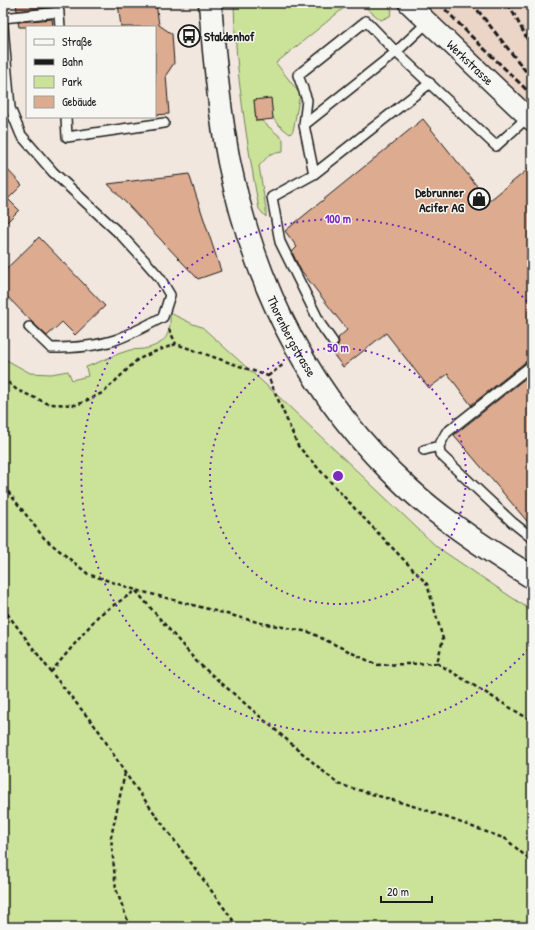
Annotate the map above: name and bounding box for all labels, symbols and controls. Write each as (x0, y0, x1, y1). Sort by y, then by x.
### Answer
bus stop icon: Staldenhof (176, 23, 202, 49)
legend (26, 26, 156, 118)
place label: Staldenhof (204, 27, 255, 45)
text: Straße (62, 33, 92, 50)
street label: Werkstrasse (443, 36, 498, 89)
text: Bahn (62, 53, 83, 70)
text: Park (62, 73, 82, 90)
text: Gebäude (62, 93, 97, 110)
place label: Debrunner Acifer AG (415, 183, 465, 216)
shop icon: Debrunner Acifer AG (466, 186, 492, 212)
text: 100 m (325, 210, 351, 227)
street label: Thorenbergstrasse (263, 293, 321, 380)
text: 50 m (327, 339, 349, 356)
centre of rings (331, 469, 345, 483)
scale bar (381, 878, 432, 904)
text: 20 m (387, 883, 409, 900)

